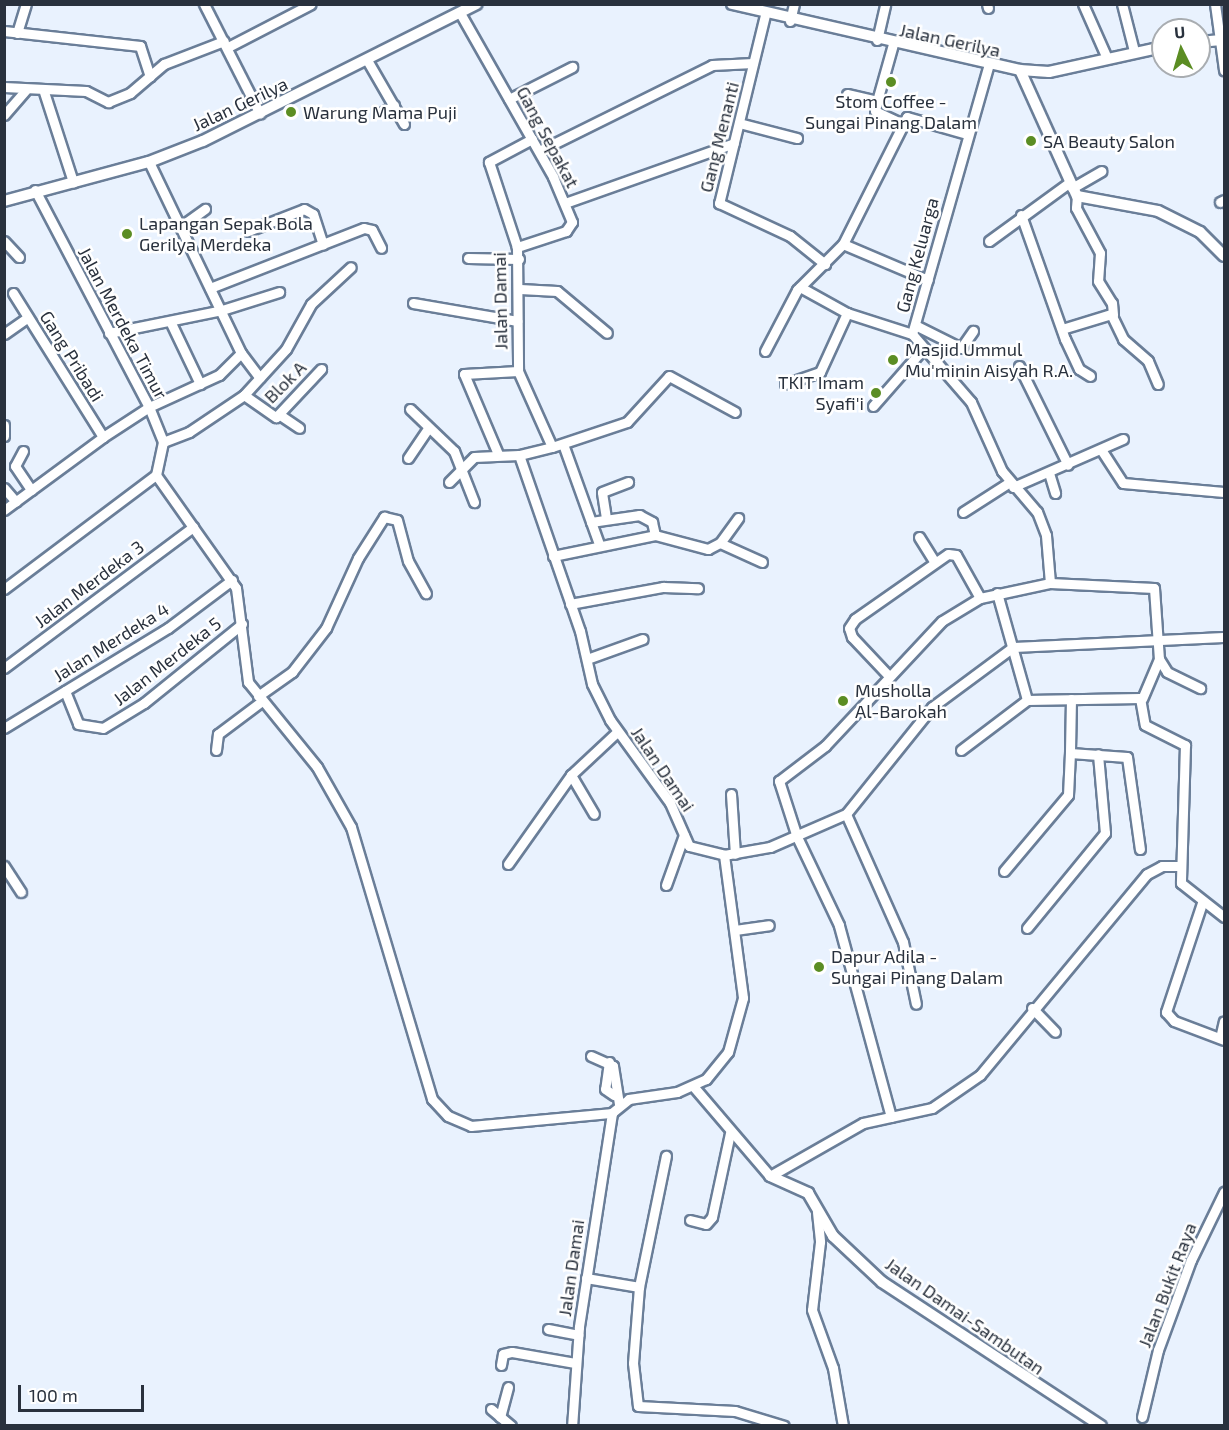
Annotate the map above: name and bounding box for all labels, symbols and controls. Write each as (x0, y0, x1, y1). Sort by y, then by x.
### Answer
north arrow (1151, 18, 1211, 78)
street label: Jalan Gerilya (898, 19, 1002, 61)
text: U (1173, 22, 1186, 42)
street label: Jalan Gerilya (189, 73, 291, 135)
marker: Stom Coffee - Sungai Pinang Dalam (884, 75, 898, 89)
street label: Gang Menanti (695, 79, 743, 195)
street label: Gang Sepakat (512, 83, 584, 191)
place label: Stom Coffee - Sungai Pinang Dalam (805, 91, 977, 134)
place label: Warung Mama Puji (303, 101, 457, 123)
marker: Warung Mama Puji (284, 105, 298, 119)
place label: SA Beauty Salon (1043, 130, 1176, 152)
marker: SA Beauty Salon (1024, 134, 1038, 148)
street label: Gang Keluarga (891, 195, 943, 315)
place label: Lapangan Sepak Bola Gerilya Merdeka (139, 213, 313, 256)
marker: Lapangan Sepak Bola Gerilya Merdeka (120, 227, 134, 241)
street label: Jalan Merdeka Timur (74, 243, 172, 403)
street label: Jalan Damai (488, 252, 512, 350)
street label: Gang Pribadi (36, 307, 108, 405)
place label: Masjid Ummul Mu'minin Aisyah R.A. (905, 339, 1074, 382)
marker: Masjid Ummul Mu'minin Aisyah R.A. (886, 353, 900, 367)
street label: Blok A (259, 356, 311, 408)
place label: TKIT Imam Syafi'i (778, 372, 864, 415)
marker: TKIT Imam Syafi'i (869, 386, 883, 400)
street label: Jalan Merdeka 3 (30, 536, 148, 632)
street label: Jalan Merdeka 4 (49, 598, 173, 686)
street label: Jalan Merdeka 5 (109, 612, 225, 710)
place label: Musholla Al-Barokah (855, 680, 947, 722)
marker: Musholla Al-Barokah (836, 694, 850, 708)
street label: Jalan Damai (627, 722, 699, 816)
place label: Dapur Adila - Sungai Pinang Dalam (831, 946, 1003, 988)
marker: Dapur Adila - Sungai Pinang Dalam (812, 960, 826, 974)
street label: Jalan Damai (554, 1218, 588, 1318)
street label: Jalan Bukit Raya (1133, 1220, 1201, 1350)
street label: Jalan Damai-Sambutan (881, 1253, 1049, 1379)
scale bar (21, 1373, 147, 1411)
text: 100 m (29, 1384, 78, 1406)

